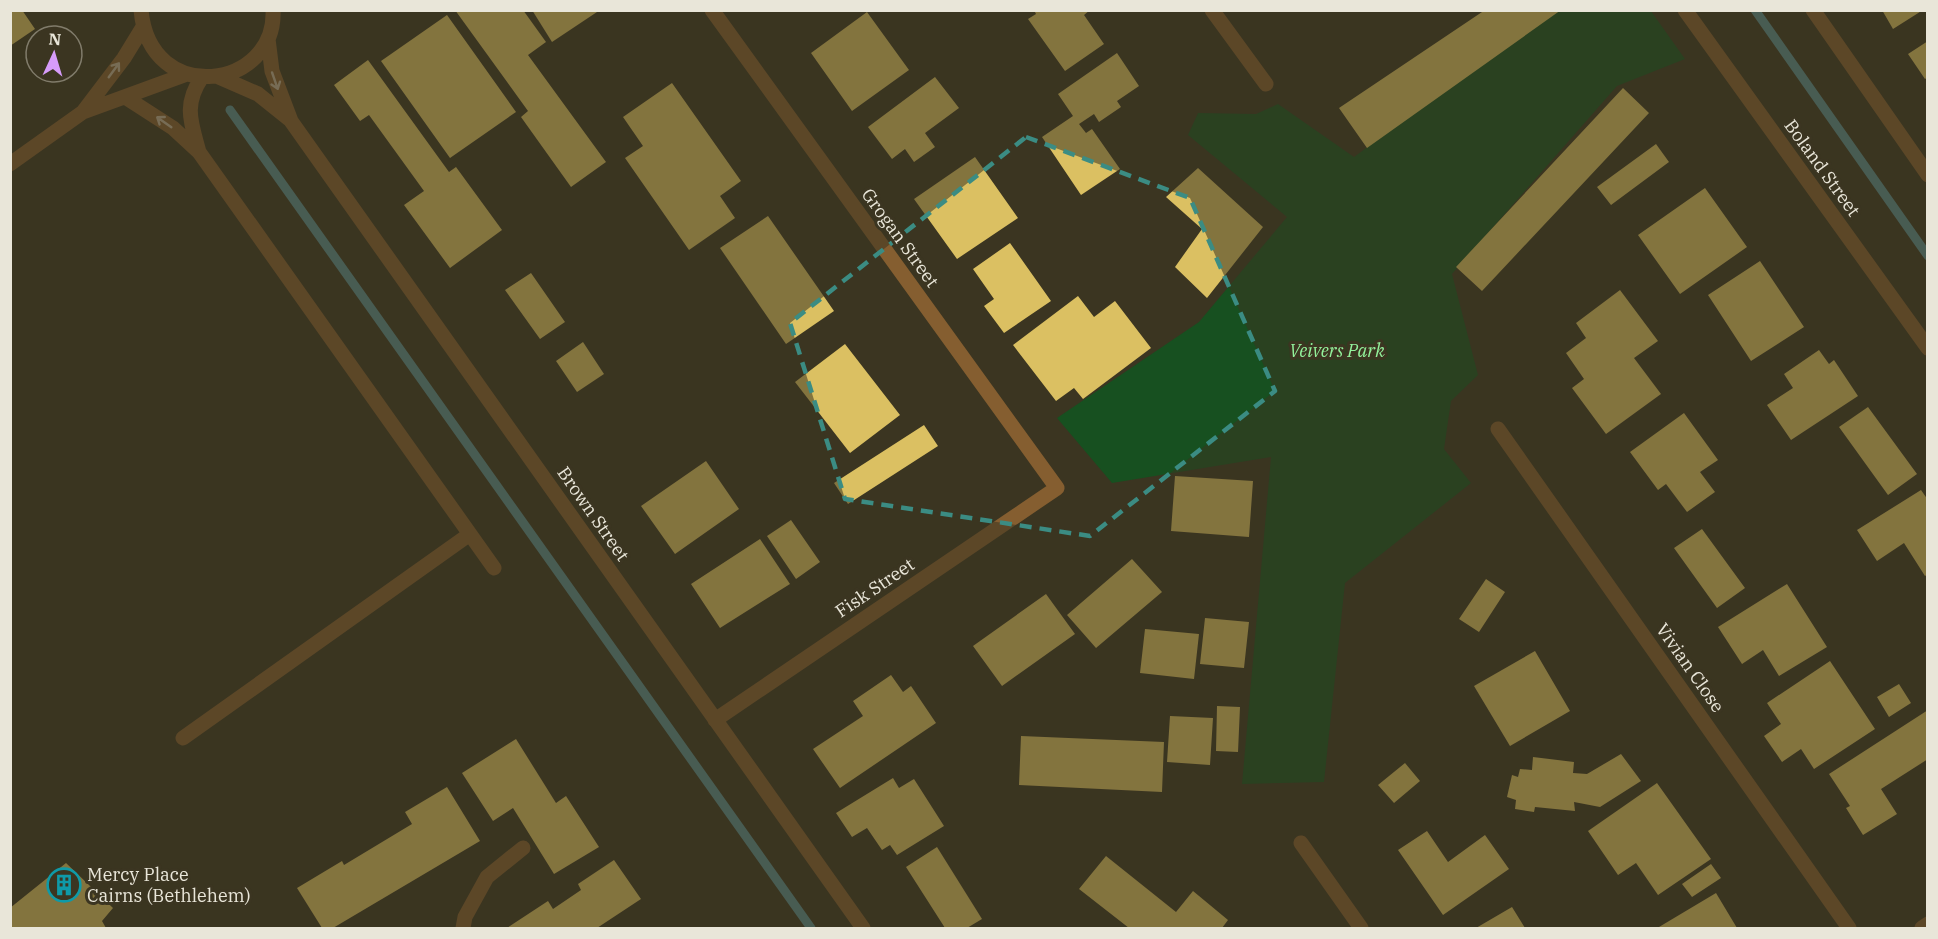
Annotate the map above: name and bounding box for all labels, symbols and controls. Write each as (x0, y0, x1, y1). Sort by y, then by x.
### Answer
north arrow (24, 24, 84, 84)
text: N (48, 29, 62, 49)
one-way arrow (108, 63, 121, 79)
one-way arrow (271, 71, 282, 90)
street label: Boland Street (1779, 115, 1865, 221)
one-way arrow (157, 116, 173, 128)
street label: Grogan Street (857, 184, 944, 292)
park label: Veivers Park (1289, 339, 1385, 362)
street label: Brown Street (552, 462, 634, 565)
street label: Fisk Street (831, 553, 919, 622)
street label: Vivian Close (1651, 619, 1730, 717)
place label: Mercy Place Cairns (Bethlehem) (87, 863, 251, 907)
building icon: Mercy Place Cairns (Bethlehem) (46, 867, 82, 903)

